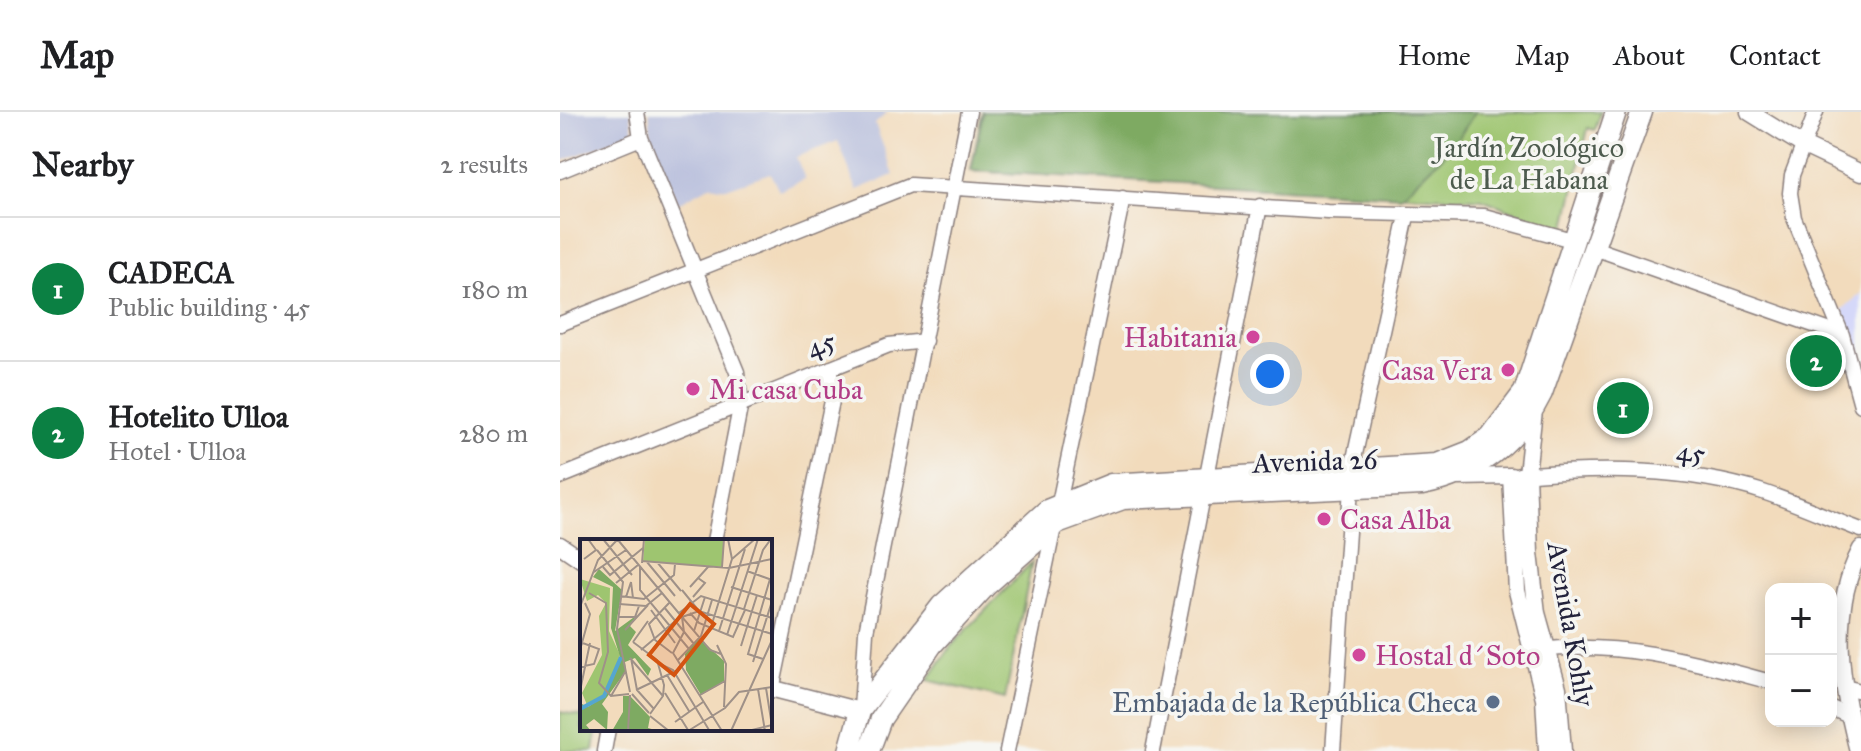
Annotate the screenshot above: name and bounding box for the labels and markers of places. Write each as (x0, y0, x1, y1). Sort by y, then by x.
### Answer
place label: Habitania (1123, 320, 1237, 355)
marker: Habitania (1244, 328, 1262, 346)
pin: 2 (1790, 331, 1842, 391)
place label: Casa Vera (1382, 353, 1492, 388)
marker: Casa Vera (1499, 361, 1517, 379)
place label: Mi casa Cuba (709, 372, 863, 407)
pin: 1 (1597, 378, 1649, 438)
marker: Mi casa Cuba (684, 380, 702, 398)
place label: Casa Alba (1340, 502, 1451, 537)
marker: Casa Alba (1315, 510, 1333, 528)
place label: Hostal d´Soto (1375, 638, 1540, 673)
marker: Hostal d´Soto (1350, 646, 1368, 664)
place label: Embajada de la República Checa (1112, 685, 1477, 720)
marker: Embajada de la República Checa (1484, 693, 1502, 711)

